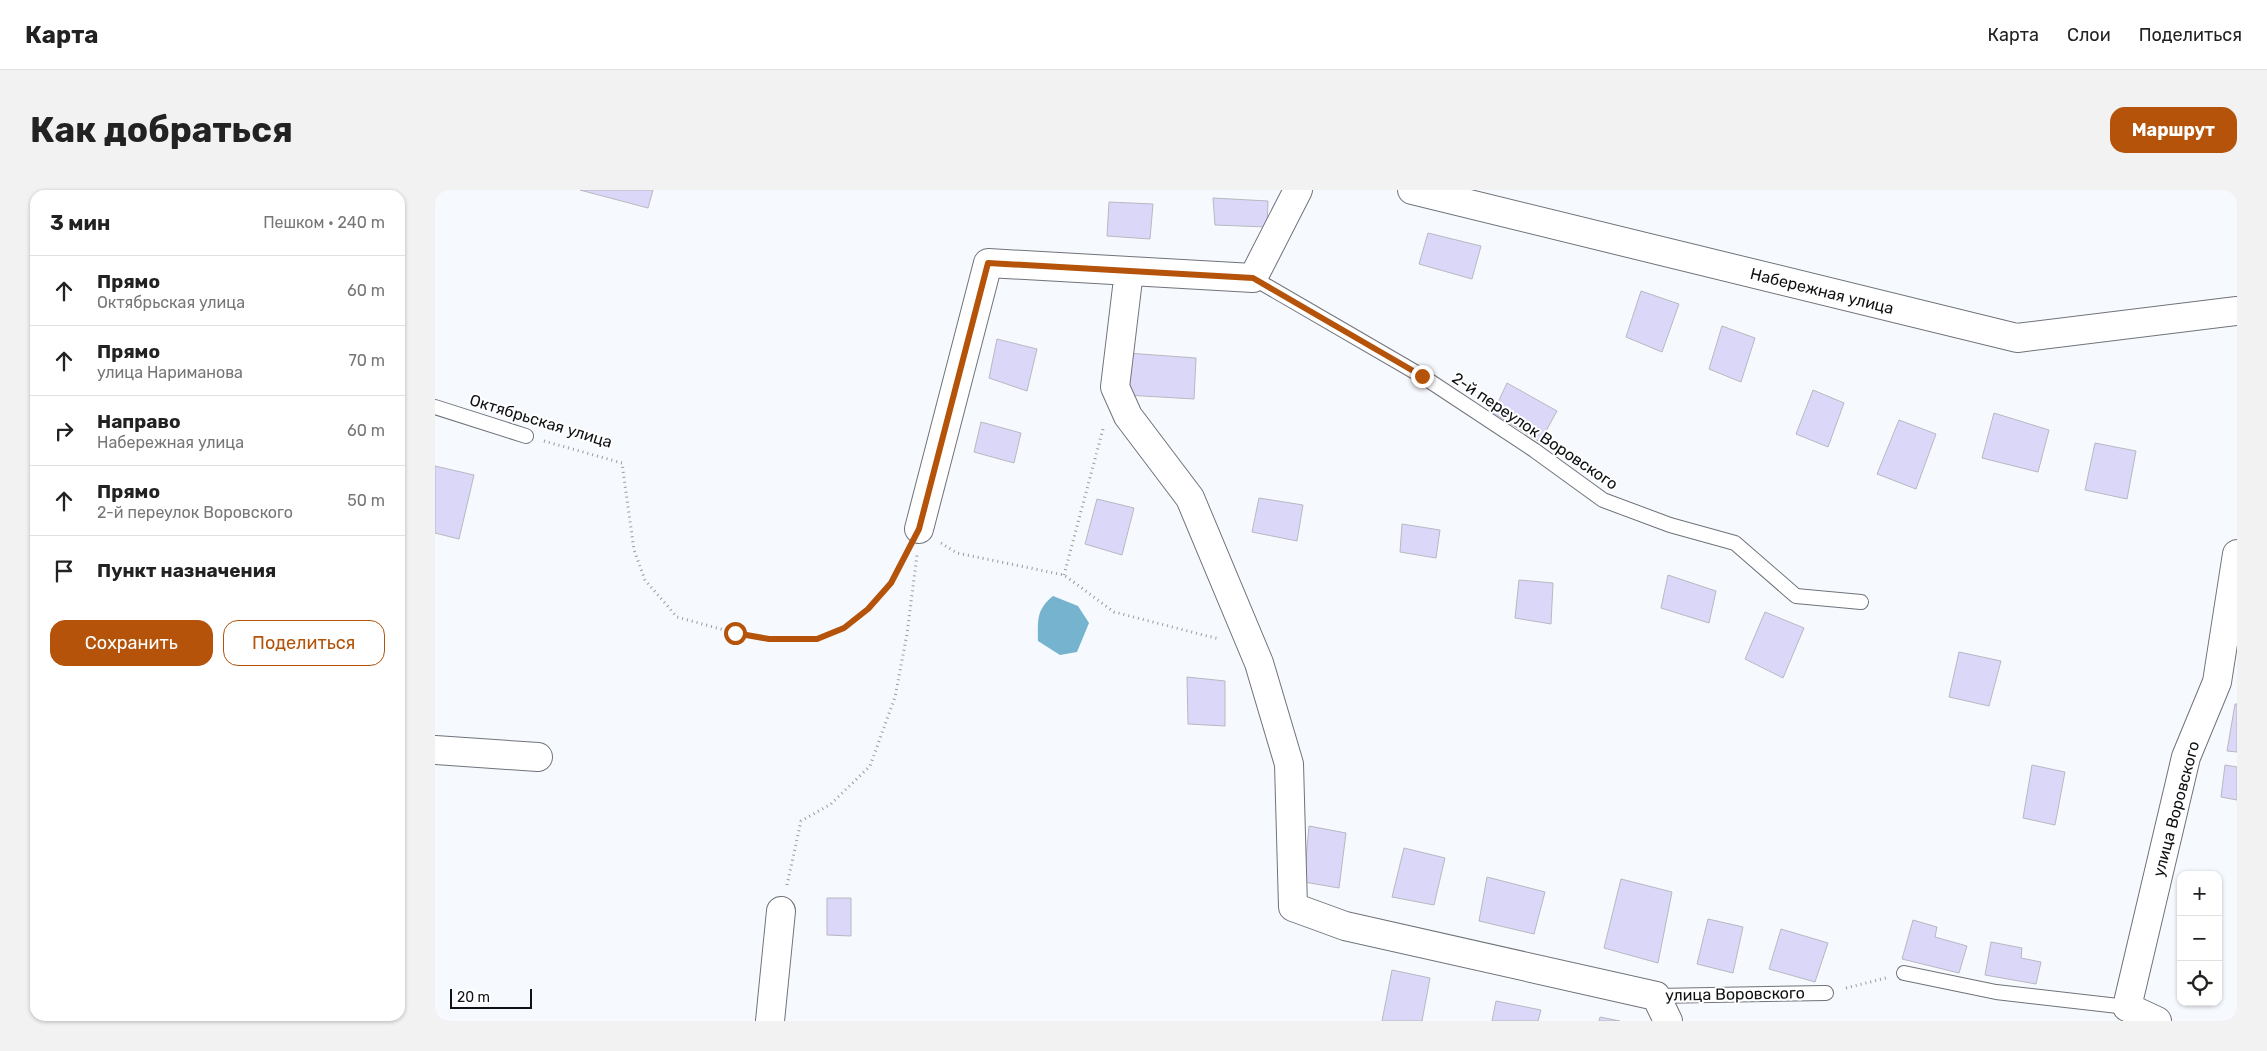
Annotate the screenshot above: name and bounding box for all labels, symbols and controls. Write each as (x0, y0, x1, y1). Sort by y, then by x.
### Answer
text: Карта (25, 21, 98, 49)
text: Карта (1988, 24, 2039, 46)
text: Слои (2067, 24, 2111, 46)
text: Поделиться (2139, 24, 2242, 46)
button: Маршрут (2110, 107, 2237, 153)
text: Как добраться (30, 109, 293, 151)
text: 3 мин (50, 210, 110, 235)
text: Пешком · 240 m (263, 213, 385, 232)
street label: Набережная улица (1748, 264, 1896, 318)
text: Прямо (97, 270, 160, 293)
icon: ahead (50, 277, 78, 305)
text: 60 m (347, 281, 385, 300)
text: Октябрьская улица (97, 293, 245, 312)
text: Прямо (97, 340, 160, 363)
icon: ahead (50, 347, 78, 375)
text: 70 m (348, 351, 385, 370)
text: улица Нариманова (97, 363, 243, 382)
route end (1411, 365, 1434, 388)
street label: 2-й переулок Воровского (1448, 368, 1622, 494)
street label: Октябрьская улица (467, 390, 615, 452)
text: Направо (97, 410, 181, 433)
icon: right (50, 417, 78, 445)
text: 60 m (347, 421, 385, 440)
text: Набережная улица (97, 433, 244, 452)
text: Прямо (97, 480, 160, 503)
icon: ahead (50, 487, 78, 515)
text: 50 m (347, 491, 385, 510)
text: 2-й переулок Воровского (97, 503, 293, 522)
icon: arrive (50, 557, 78, 585)
text: Пункт назначения (97, 559, 276, 582)
button: Сохранить (50, 620, 213, 666)
button: Поделиться (223, 620, 385, 666)
route start (724, 622, 747, 645)
street label: улица Воровского (2149, 739, 2203, 879)
map controls (2177, 871, 2222, 1006)
button: + (2177, 871, 2222, 916)
button: − (2177, 916, 2222, 961)
button: locate (2177, 961, 2222, 1006)
street label: улица Воровского (1665, 983, 1805, 1005)
scale bar (450, 986, 533, 1009)
text: 20 m (457, 989, 490, 1006)

